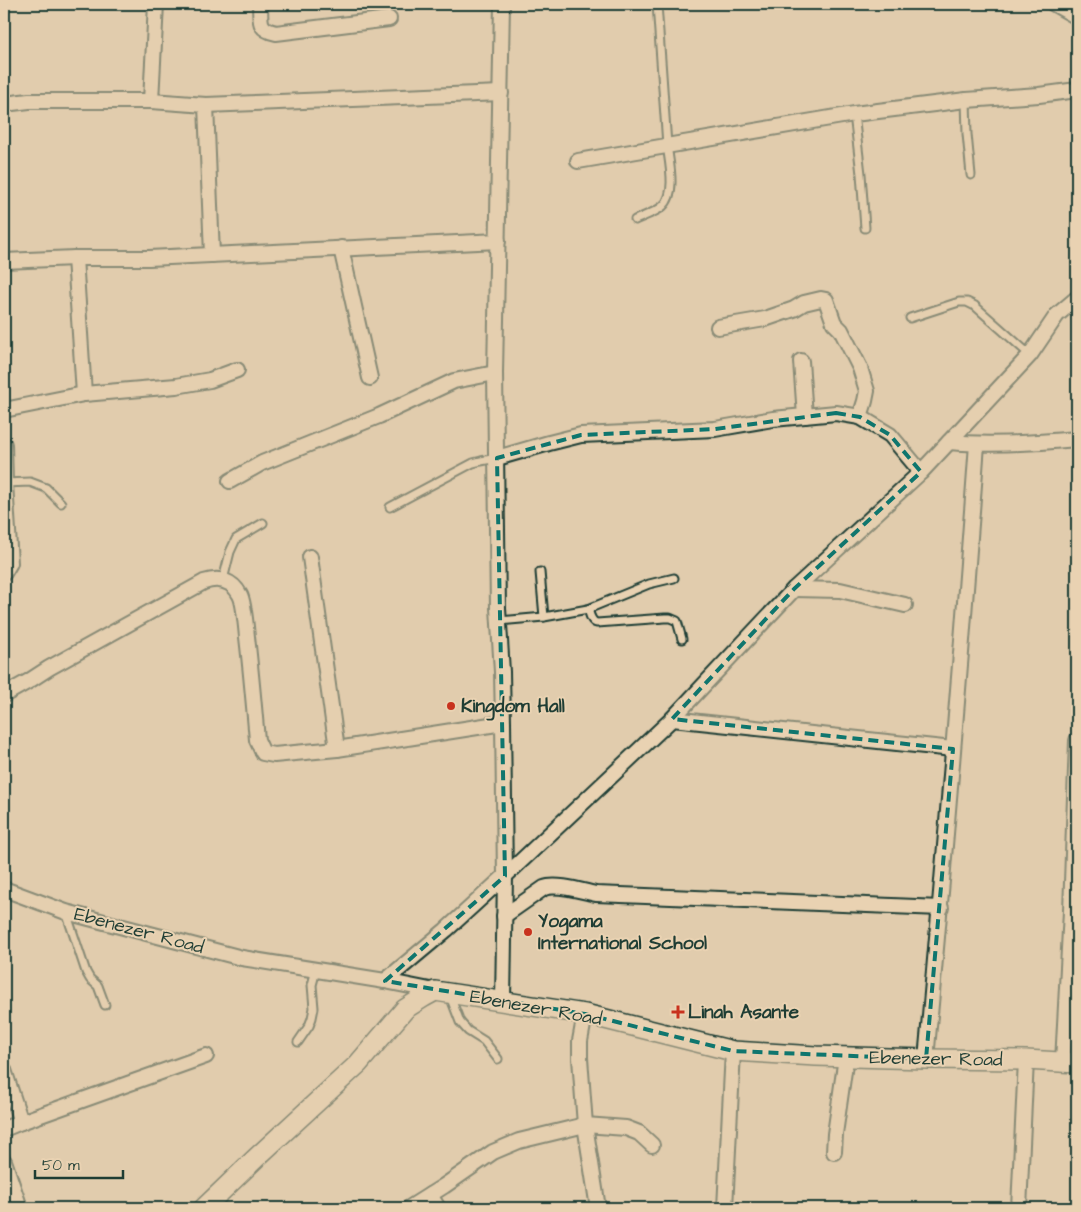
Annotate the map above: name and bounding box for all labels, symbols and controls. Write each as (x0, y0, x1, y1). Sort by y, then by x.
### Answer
place label: Kingdom Hall (461, 693, 565, 721)
marker: Kingdom Hall (445, 700, 457, 712)
street label: Ebenezer Road (71, 901, 207, 961)
place label: Yogama International School (538, 908, 707, 957)
marker: Yogama International School (522, 926, 534, 938)
street label: Ebenezer Road (468, 983, 604, 1033)
place label: Linah Asante (688, 999, 800, 1026)
marker: Linah Asante (672, 1006, 684, 1018)
street label: Ebenezer Road (869, 1044, 1003, 1074)
scale bar (35, 1147, 122, 1179)
text: 50 m (42, 1155, 80, 1176)

